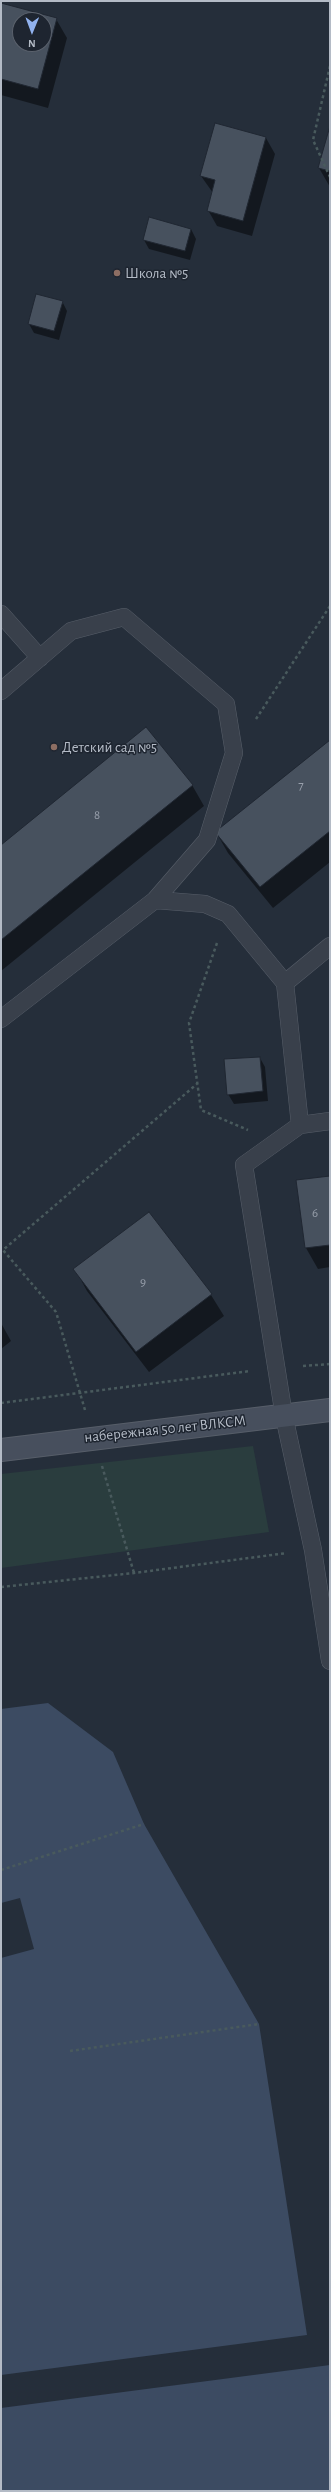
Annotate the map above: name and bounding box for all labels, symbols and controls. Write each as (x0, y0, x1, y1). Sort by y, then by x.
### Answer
north arrow (12, 12, 52, 52)
text: N (28, 38, 36, 49)
place label: Школа №5 (125, 264, 188, 282)
marker: Школа №5 (112, 268, 122, 278)
place label: Детский сад №5 (62, 738, 157, 756)
marker: Детский сад №5 (49, 742, 59, 752)
house number: 7 (298, 777, 304, 793)
house number: 8 (94, 807, 100, 823)
house number: 6 (312, 1205, 318, 1221)
house number: 9 (140, 1274, 146, 1290)
street label: набережная 50 лет ВЛКСМ (83, 1412, 247, 1446)

